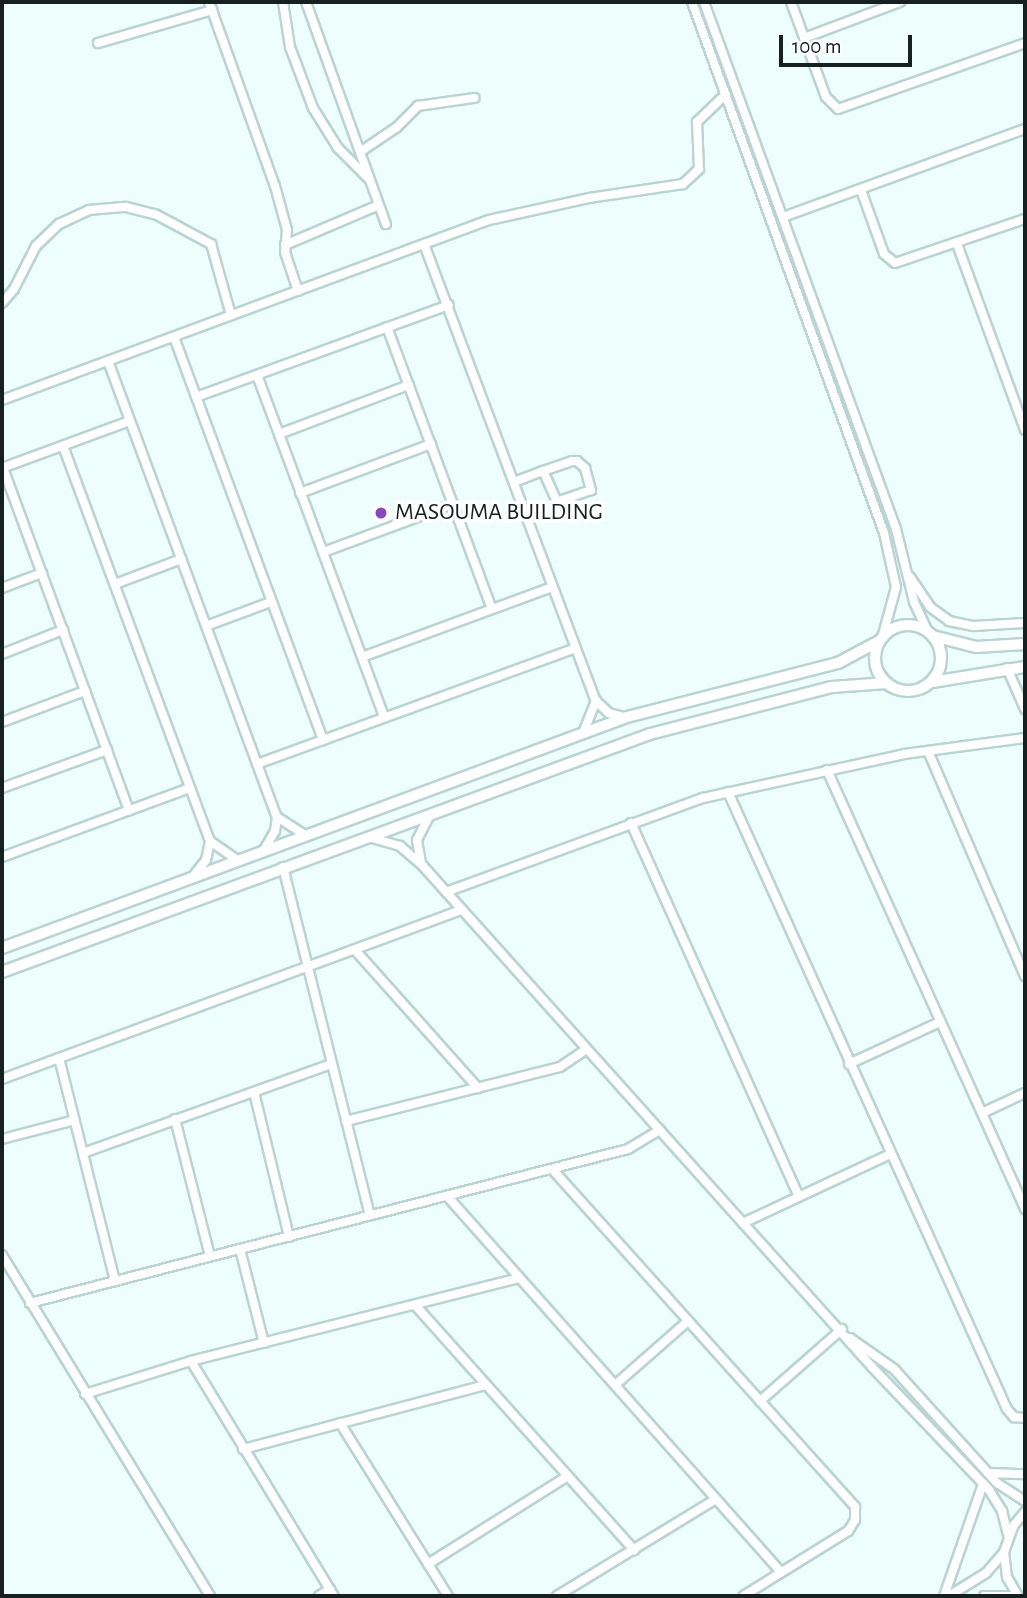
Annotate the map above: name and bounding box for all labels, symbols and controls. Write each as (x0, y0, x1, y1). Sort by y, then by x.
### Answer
scale bar (782, 21, 915, 65)
text: 100 m (792, 36, 842, 57)
place label: MASOUMA BUILDING (395, 499, 603, 527)
marker: MASOUMA BUILDING (373, 505, 389, 521)

